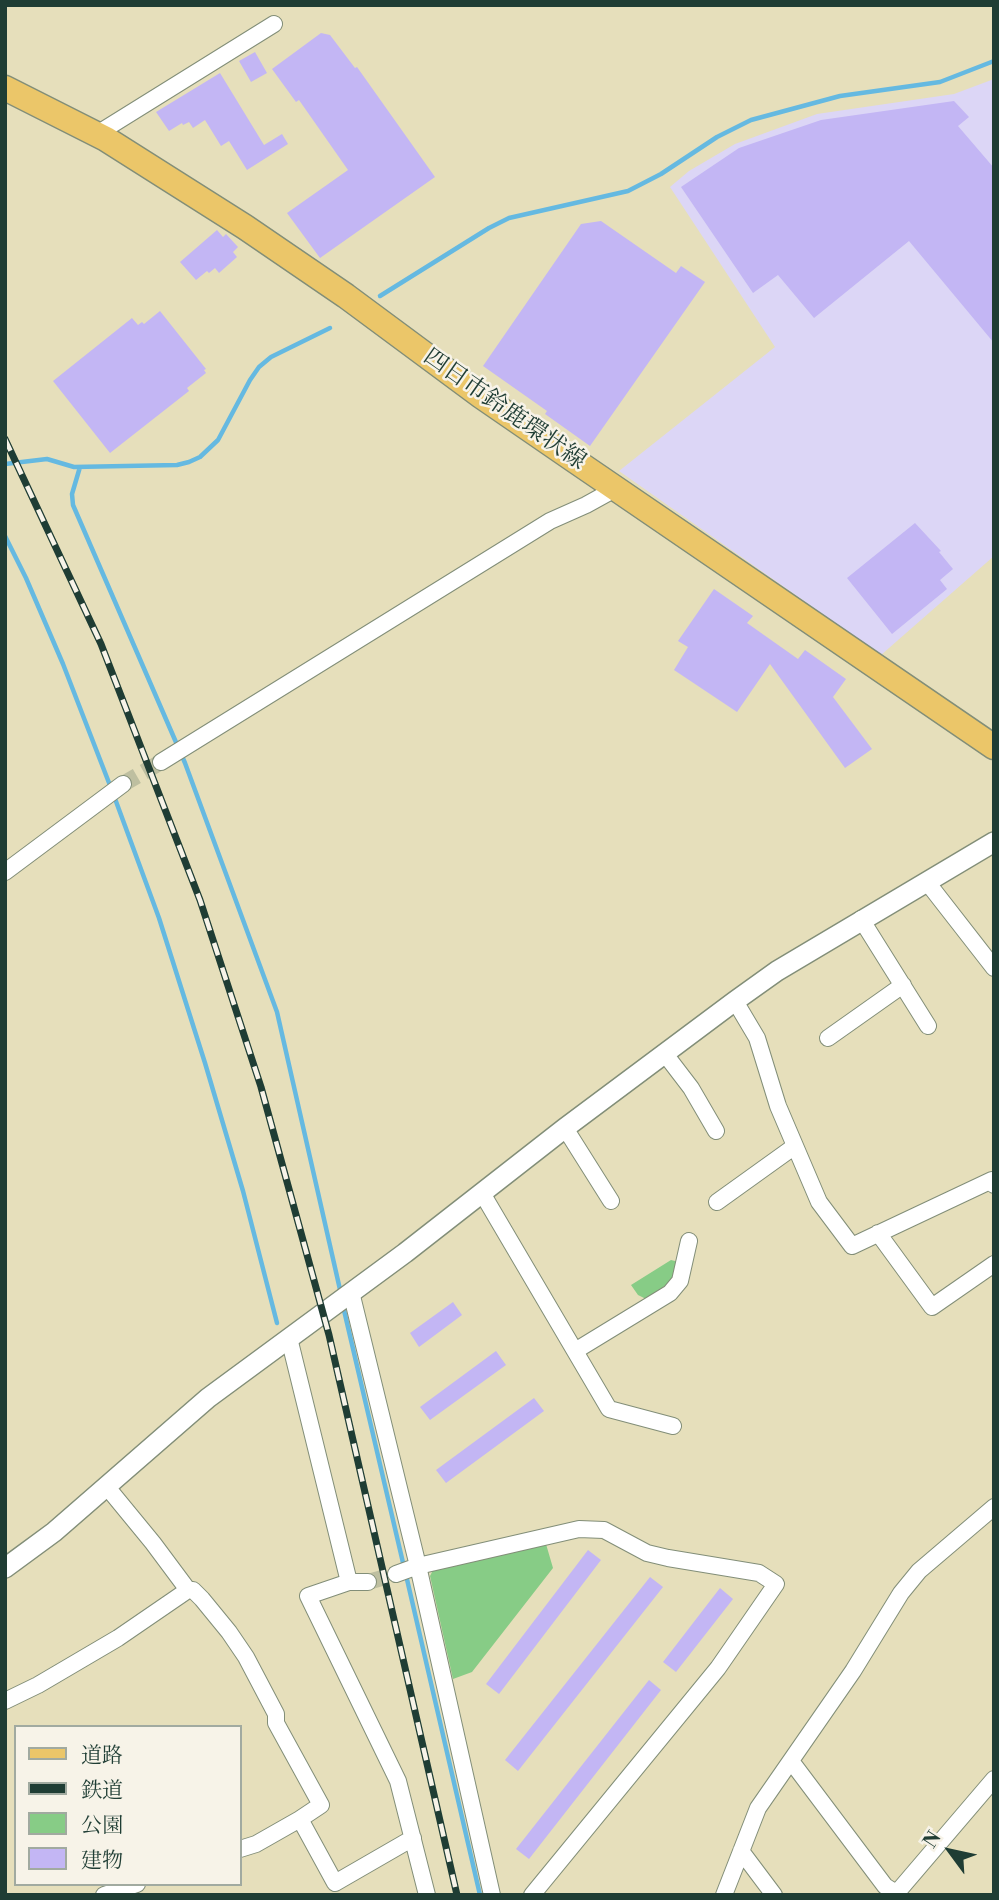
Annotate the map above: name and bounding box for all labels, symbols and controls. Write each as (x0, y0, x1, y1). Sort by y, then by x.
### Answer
street label: 四日市鈴鹿環状線 (417, 343, 591, 477)
legend (14, 1725, 242, 1886)
text: 道路 (81, 1743, 123, 1769)
text: 鉄道 (81, 1778, 123, 1804)
text: 公園 (81, 1813, 123, 1839)
north arrow (915, 1816, 985, 1886)
text: N (918, 1827, 947, 1852)
text: 建物 (81, 1848, 123, 1874)

